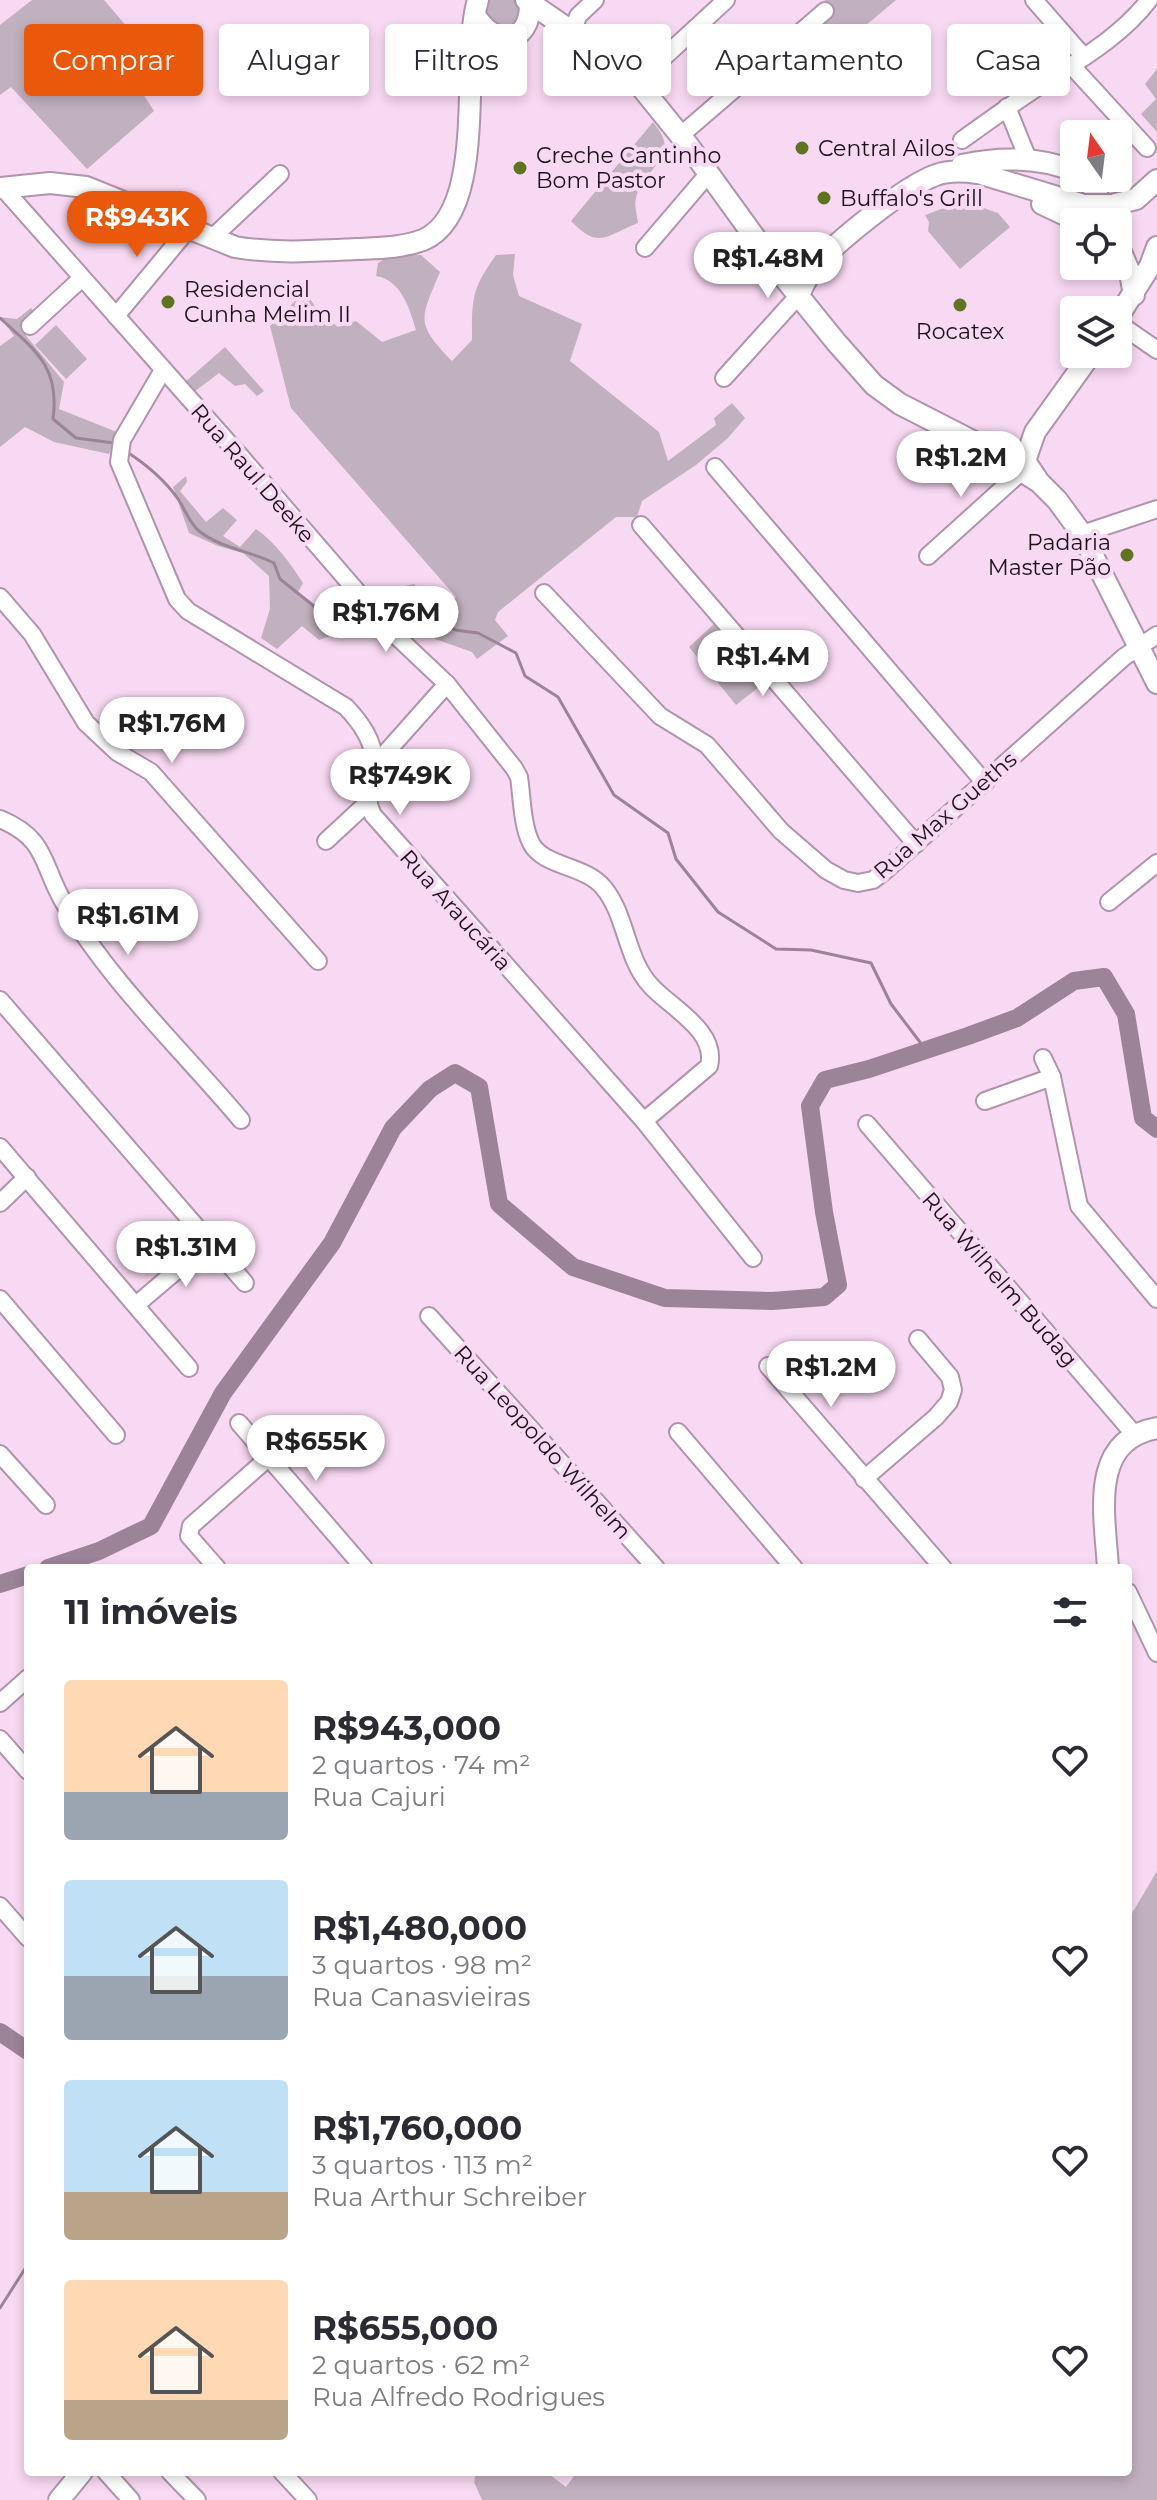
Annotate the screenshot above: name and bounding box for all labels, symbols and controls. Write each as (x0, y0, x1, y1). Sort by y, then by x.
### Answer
chip: Comprar (24, 24, 203, 96)
chip: Alugar (219, 24, 369, 96)
chip: Filtros (385, 24, 527, 96)
chip: Novo (543, 24, 671, 96)
chip: Apartamento (687, 24, 931, 96)
chip: Casa (947, 24, 1070, 96)
north arrow (1060, 120, 1132, 192)
map controls (1060, 120, 1132, 368)
place label: Central Ailos (818, 135, 955, 162)
marker: Central Ailos (793, 139, 811, 157)
place label: Creche Cantinho Bom Pastor (536, 142, 721, 194)
marker: Creche Cantinho Bom Pastor (511, 159, 529, 177)
place label: Buffalo's Grill (840, 185, 983, 212)
marker: Buffalo's Grill (815, 189, 833, 207)
pin: R$943K (72, 191, 202, 259)
text: R$943K (85, 201, 189, 233)
button: locate (1060, 208, 1132, 280)
pin: R$1.48M (694, 232, 842, 300)
text: R$1.48M (712, 242, 824, 274)
place label: Residencial Cunha Melim II (184, 276, 351, 328)
marker: Residencial Cunha Melim II (159, 293, 177, 311)
marker: Rocatex (951, 296, 969, 314)
button: layers (1060, 296, 1132, 368)
place label: Rocatex (916, 318, 1004, 345)
street label: Rua Raul Deeke (185, 398, 320, 548)
pin: R$1.2M (896, 431, 1026, 499)
text: R$1.2M (915, 441, 1007, 473)
place label: Padaria Master Pão (988, 529, 1111, 581)
marker: Padaria Master Pão (1118, 546, 1136, 564)
pin: R$1.76M (312, 586, 460, 654)
text: R$1.76M (331, 596, 441, 628)
pin: R$1.4M (698, 630, 828, 698)
text: R$1.4M (715, 640, 811, 672)
pin: R$1.76M (98, 697, 246, 765)
text: R$1.76M (117, 707, 227, 739)
street label: Rua Max Gueths (868, 746, 1023, 885)
pin: R$749K (335, 749, 465, 817)
text: R$749K (348, 759, 452, 791)
street label: Rua Araucária (394, 844, 517, 977)
pin: R$1.61M (54, 889, 202, 957)
text: R$1.61M (76, 899, 180, 931)
street label: Rua Wilhelm Budag (916, 1186, 1083, 1372)
pin: R$1.31M (112, 1221, 260, 1289)
text: R$1.31M (134, 1231, 238, 1263)
street label: Rua Leopoldo Wilhelm (448, 1340, 637, 1545)
pin: R$1.2M (766, 1341, 896, 1409)
text: R$1.2M (785, 1351, 877, 1383)
pin: R$655K (251, 1415, 381, 1483)
text: R$655K (265, 1425, 367, 1457)
icon: filters (1048, 1590, 1092, 1634)
text: 11 imóveis (64, 1591, 238, 1633)
text: R$943,000 (312, 1707, 501, 1749)
icon: home (128, 1712, 224, 1808)
icon: heart (1048, 1738, 1092, 1782)
text: 2 quartos · 74 m² (312, 1749, 530, 1781)
text: Rua Cajuri (312, 1781, 446, 1813)
text: R$1,480,000 (312, 1907, 527, 1949)
icon: home (128, 1912, 224, 2008)
icon: heart (1048, 1938, 1092, 1982)
text: 3 quartos · 98 m² (312, 1949, 532, 1981)
text: Rua Canasvieiras (312, 1981, 531, 2013)
text: R$1,760,000 (312, 2107, 522, 2149)
icon: home (128, 2112, 224, 2208)
icon: heart (1048, 2138, 1092, 2182)
text: 3 quartos · 113 m² (312, 2149, 533, 2181)
text: Rua Arthur Schreiber (312, 2181, 587, 2213)
text: R$655,000 (312, 2307, 498, 2349)
icon: home (128, 2312, 224, 2408)
icon: heart (1048, 2338, 1092, 2382)
text: 2 quartos · 62 m² (312, 2349, 530, 2381)
text: Rua Alfredo Rodrigues (312, 2381, 605, 2413)

